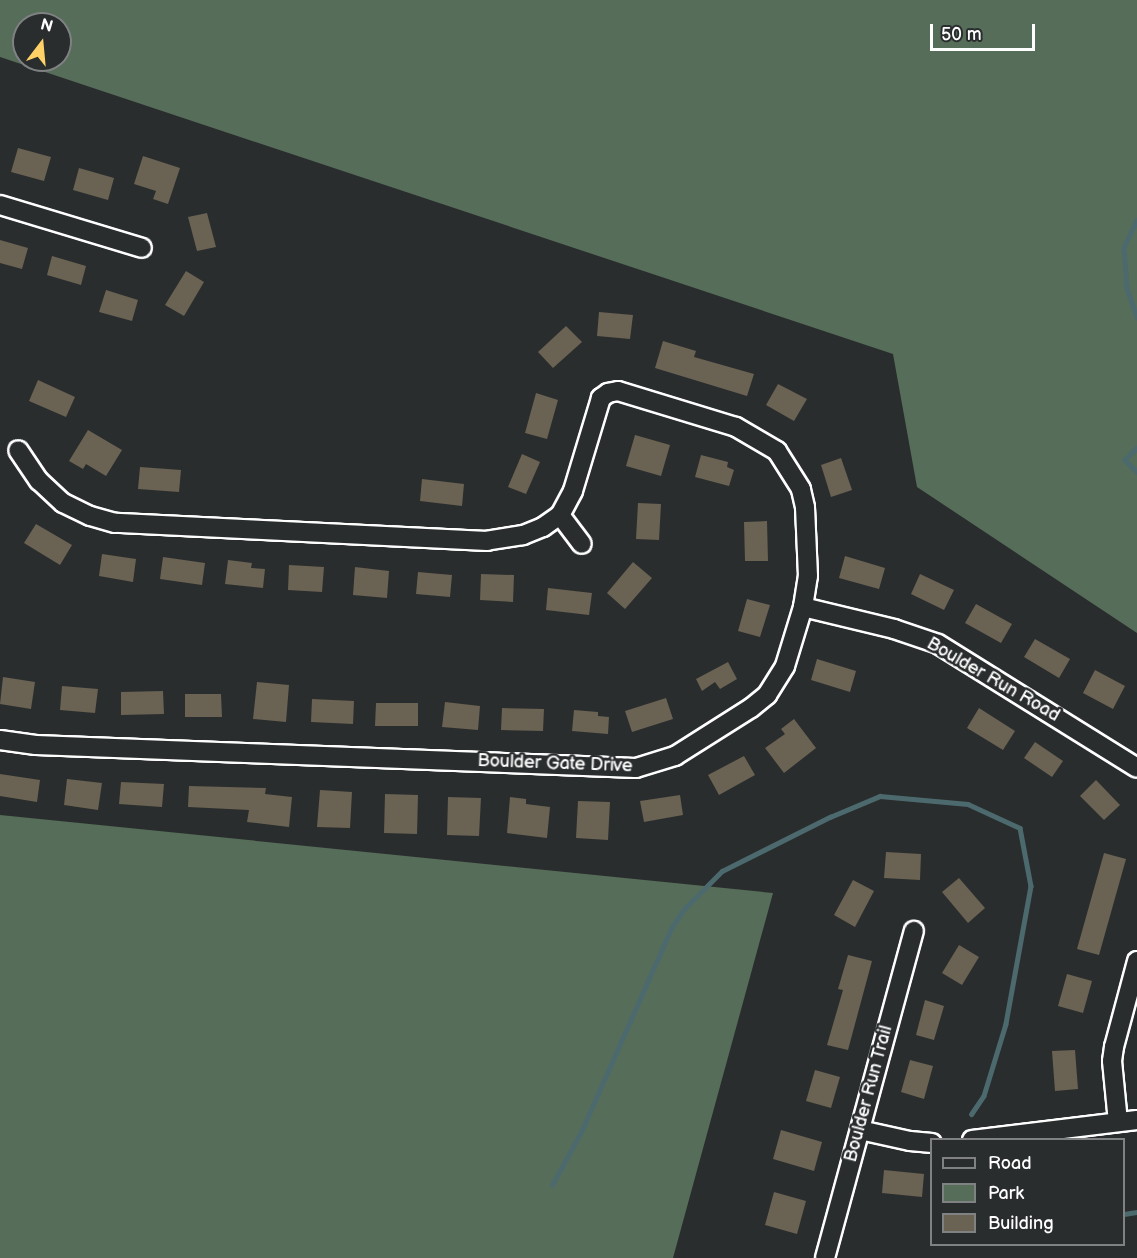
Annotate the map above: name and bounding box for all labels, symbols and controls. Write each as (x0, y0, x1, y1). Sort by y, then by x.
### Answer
north arrow (12, 12, 72, 72)
scale bar (933, 12, 1038, 50)
text: N (38, 15, 55, 37)
text: 50 m (941, 24, 982, 45)
street label: Boulder Run Road (923, 633, 1063, 727)
street label: Boulder Gate Drive (477, 750, 633, 778)
street label: Boulder Run Trail (840, 1023, 898, 1165)
legend (930, 1138, 1125, 1246)
text: Road (988, 1153, 1032, 1174)
text: Park (988, 1183, 1024, 1204)
text: Building (988, 1213, 1054, 1234)

